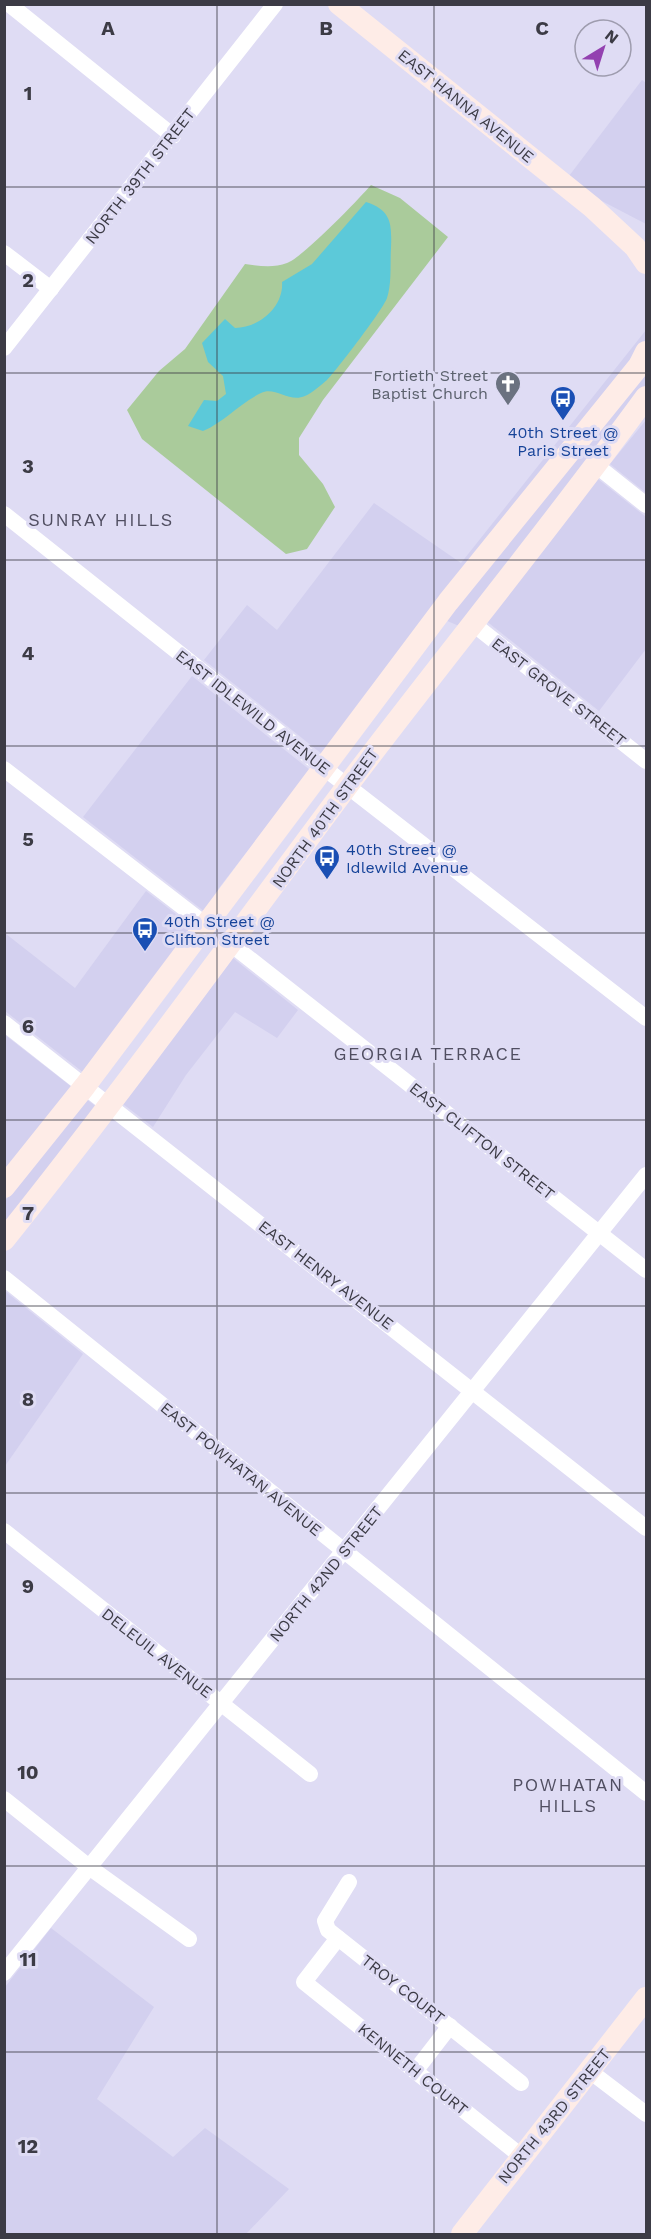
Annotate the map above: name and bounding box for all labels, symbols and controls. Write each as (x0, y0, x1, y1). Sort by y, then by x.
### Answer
text: A (101, 16, 115, 40)
text: B (319, 16, 333, 40)
text: C (535, 16, 549, 40)
north arrow (573, 18, 633, 78)
text: N (601, 25, 622, 48)
street label: EAST HANNA AVENUE (394, 45, 538, 167)
text: 1 (24, 81, 32, 105)
street label: NORTH 39TH STREET (81, 104, 199, 248)
text: 2 (22, 268, 34, 292)
place label: Fortieth Street Baptist Church (371, 366, 488, 403)
church icon: Fortieth Street Baptist Church (493, 369, 523, 407)
bus stop icon: 40th Street @ Paris Street (548, 384, 578, 422)
place label: 40th Street @ Paris Street (508, 423, 618, 460)
text: 3 (22, 454, 34, 478)
district label: SUNRAY HILLS (28, 509, 174, 530)
street label: EAST GROVE STREET (488, 634, 630, 751)
text: 4 (22, 641, 35, 665)
street label: EAST IDLEWILD AVENUE (172, 646, 334, 778)
street label: NORTH 40TH STREET (268, 744, 382, 891)
text: 5 (22, 827, 34, 851)
place label: 40th Street @ Idlewild Avenue (346, 840, 469, 877)
bus stop icon: 40th Street @ Idlewild Avenue (312, 843, 342, 881)
place label: 40th Street @ Clifton Street (164, 912, 275, 949)
bus stop icon: 40th Street @ Clifton Street (130, 915, 160, 953)
text: 6 (22, 1014, 34, 1038)
district label: GEORGIA TERRACE (334, 1043, 522, 1064)
street label: EAST CLIFTON STREET (406, 1078, 559, 1204)
text: 7 (22, 1201, 34, 1225)
street label: EAST HENRY AVENUE (255, 1216, 397, 1334)
text: 8 (22, 1387, 34, 1411)
street label: EAST POWHATAN AVENUE (157, 1398, 325, 1540)
street label: NORTH 42ND STREET (265, 1502, 387, 1646)
text: 9 (22, 1574, 34, 1598)
street label: DELEUIL AVENUE (98, 1604, 216, 1702)
text: 10 (17, 1760, 39, 1784)
district label: POWHATAN HILLS (512, 1774, 624, 1816)
text: 11 (19, 1947, 37, 1971)
street label: TROY COURT (358, 1951, 449, 2027)
street label: KENNETH COURT (354, 2019, 472, 2119)
street label: NORTH 43RD STREET (494, 2045, 614, 2187)
text: 12 (18, 2134, 38, 2158)

